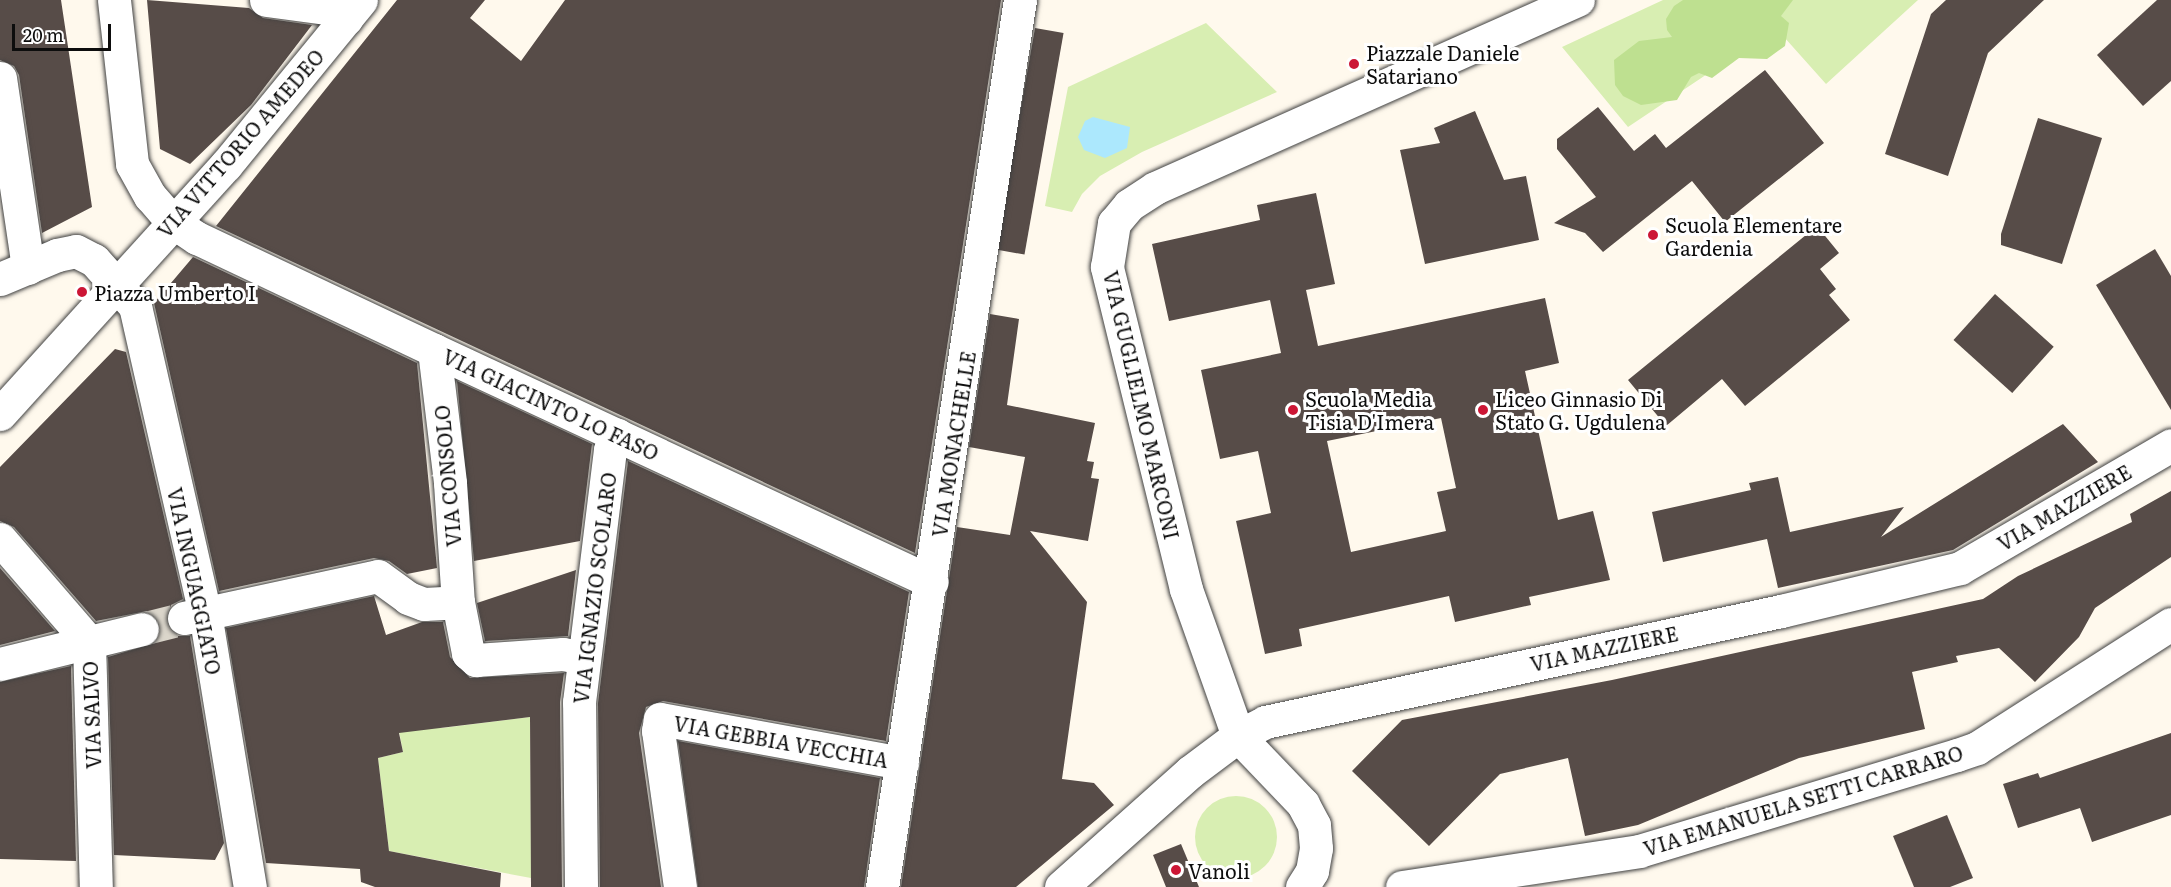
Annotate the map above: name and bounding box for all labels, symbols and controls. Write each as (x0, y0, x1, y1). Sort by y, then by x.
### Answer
scale bar (15, 12, 114, 50)
text: 20 m (23, 21, 64, 48)
place label: Piazzale Daniele Satariano (1366, 40, 1519, 87)
street label: VIA VITTORIO AMEDEO (152, 44, 328, 242)
marker: Piazzale Daniele Satariano (1347, 57, 1361, 71)
place label: Scuola Elementare Gardenia (1665, 212, 1842, 259)
marker: Scuola Elementare Gardenia (1646, 228, 1660, 242)
street label: VIA GUGLIELMO MARCONI (1099, 268, 1185, 542)
place label: Piazza Umberto I (94, 280, 256, 304)
marker: Piazza Umberto I (75, 285, 89, 299)
street label: VIA GIACINTO LO FASO (439, 343, 663, 465)
street label: VIA MONACHELLE (926, 349, 980, 539)
place label: Scuola Media Tisia D'Imera (1305, 386, 1434, 433)
place label: Liceo Ginnasio Di Stato G. Ugdulena (1495, 386, 1666, 433)
marker: Scuola Media Tisia D'Imera (1286, 403, 1300, 417)
marker: Liceo Ginnasio Di Stato G. Ugdulena (1476, 403, 1490, 417)
street label: VIA CONSOLO (429, 404, 465, 548)
street label: VIA MAZZIERE (1993, 459, 2135, 555)
street label: VIA IGNAZIO SCOLARO (568, 471, 620, 705)
street label: VIA INGUAGGIATO (163, 485, 227, 677)
street label: VIA MAZZIERE (1528, 621, 1680, 675)
street label: VIA SALVO (77, 661, 105, 769)
street label: VIA GEBBIA VECCHIA (672, 710, 890, 772)
street label: VIA EMANUELA SETTI CARRARO (1640, 740, 1966, 860)
place label: Vanoli (1188, 858, 1250, 882)
marker: Vanoli (1169, 863, 1183, 877)

